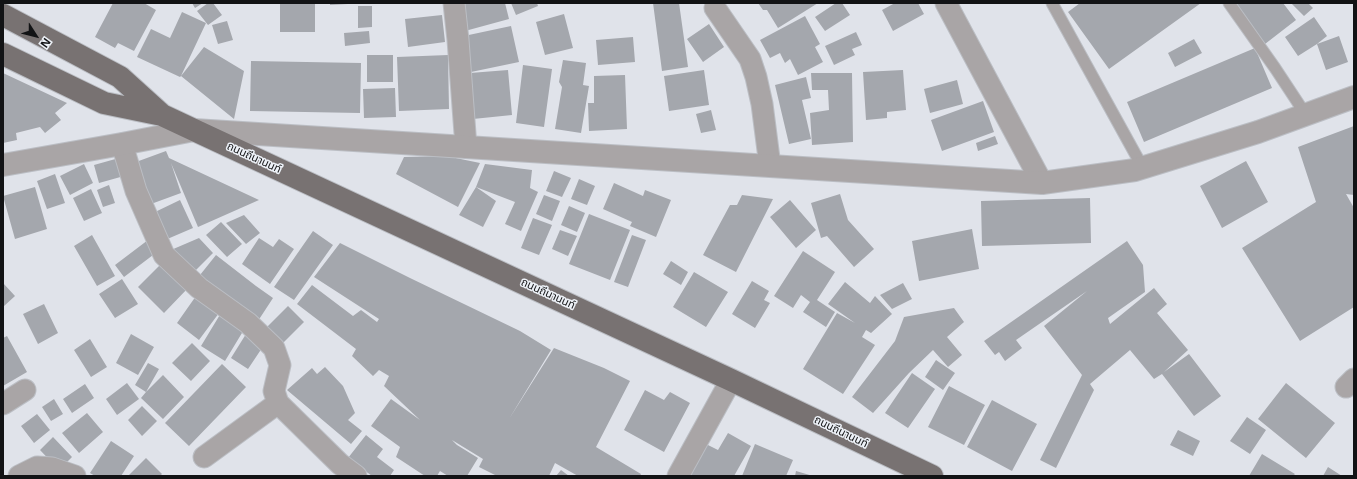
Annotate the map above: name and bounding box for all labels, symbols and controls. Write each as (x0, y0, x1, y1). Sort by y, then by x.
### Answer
north arrow (16, 16, 56, 56)
text: N (37, 35, 55, 51)
street label: ถนนถีนานนท์ (225, 140, 283, 176)
street label: ถนนถีนานนท์ (519, 276, 577, 312)
street label: ถนนถีนานนท์ (812, 413, 870, 451)

